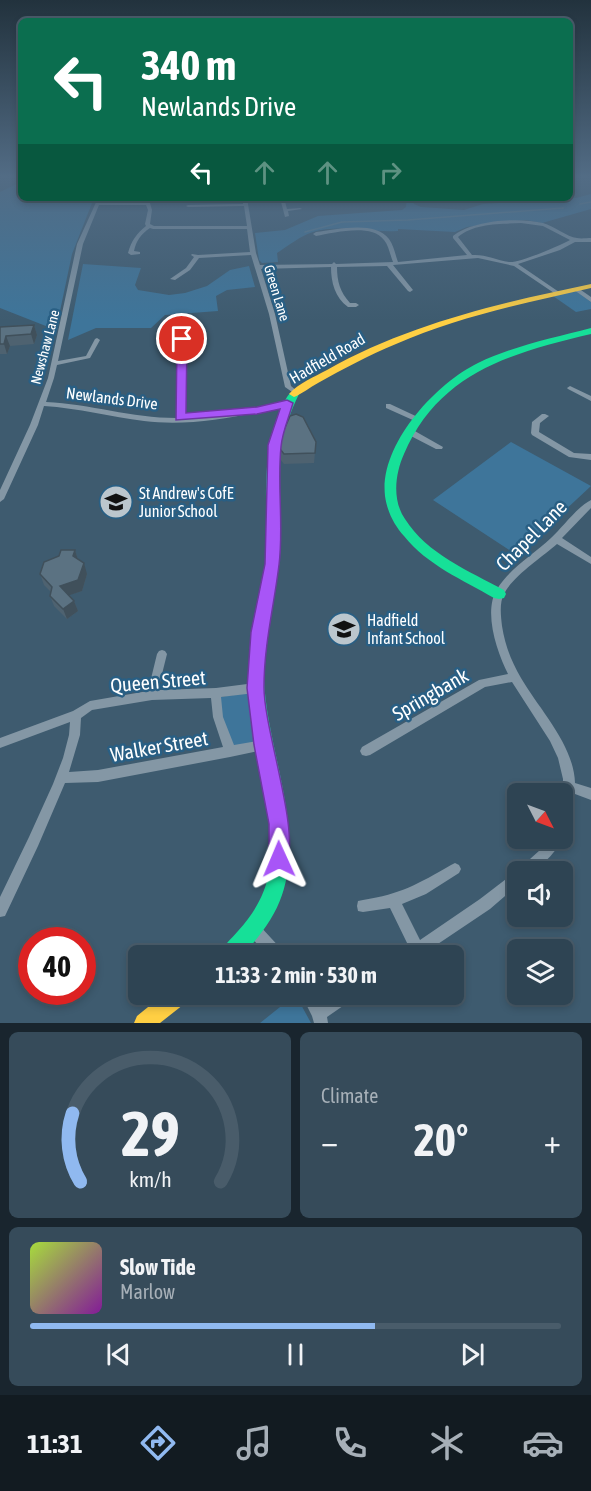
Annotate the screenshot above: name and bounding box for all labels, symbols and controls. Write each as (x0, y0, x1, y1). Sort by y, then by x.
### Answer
text: 340 m (141, 41, 236, 89)
icon: left (42, 42, 120, 120)
text: Newlands Drive (141, 91, 296, 122)
icon: left (185, 156, 218, 189)
icon: ahead (248, 156, 281, 189)
icon: ahead (311, 156, 344, 189)
icon: right (374, 156, 407, 189)
street label: Green Lane (261, 263, 293, 323)
street label: Newshaw Lane (27, 308, 63, 386)
pin (156, 313, 207, 364)
icon: arrive (165, 322, 198, 355)
street label: Hadfield Road (286, 329, 368, 387)
street label: Newlands Drive (65, 383, 159, 413)
school or university icon: St Andrew's CofE Junior School (98, 484, 134, 520)
place label: St Andrew's CofE Junior School (139, 484, 234, 520)
street label: Chapel Lane (491, 495, 571, 575)
school or university icon: Hadfield Infant School (326, 611, 362, 647)
place label: Hadfield Infant School (367, 611, 446, 647)
street label: Springbank (388, 663, 472, 725)
street label: Queen Street (109, 665, 207, 697)
street label: Walker Street (109, 726, 210, 766)
north arrow (507, 783, 573, 849)
map controls (507, 783, 573, 1005)
position arrow (247, 827, 311, 891)
button: sound (507, 861, 573, 927)
speed limit sign: 40 (18, 927, 96, 1005)
button: layers (507, 939, 573, 1005)
text: 11:33 · 2 min · 530 m (215, 962, 377, 988)
text: Climate (321, 1084, 378, 1107)
text: 29 (121, 1098, 179, 1169)
text: 20° (414, 1114, 468, 1166)
text: − (321, 1122, 338, 1160)
text: + (544, 1122, 561, 1160)
text: km/h (129, 1167, 171, 1192)
text: Slow Tide (120, 1254, 196, 1280)
text: Marlow (120, 1280, 175, 1303)
icon: previous (102, 1338, 135, 1371)
icon: pause (279, 1338, 312, 1371)
icon: next (456, 1338, 489, 1371)
icon: directions (137, 1422, 179, 1464)
icon: music (233, 1422, 275, 1464)
icon: phone (329, 1422, 371, 1464)
icon: climate (426, 1422, 468, 1464)
icon: car (522, 1422, 564, 1464)
text: 11:31 (27, 1428, 83, 1459)

